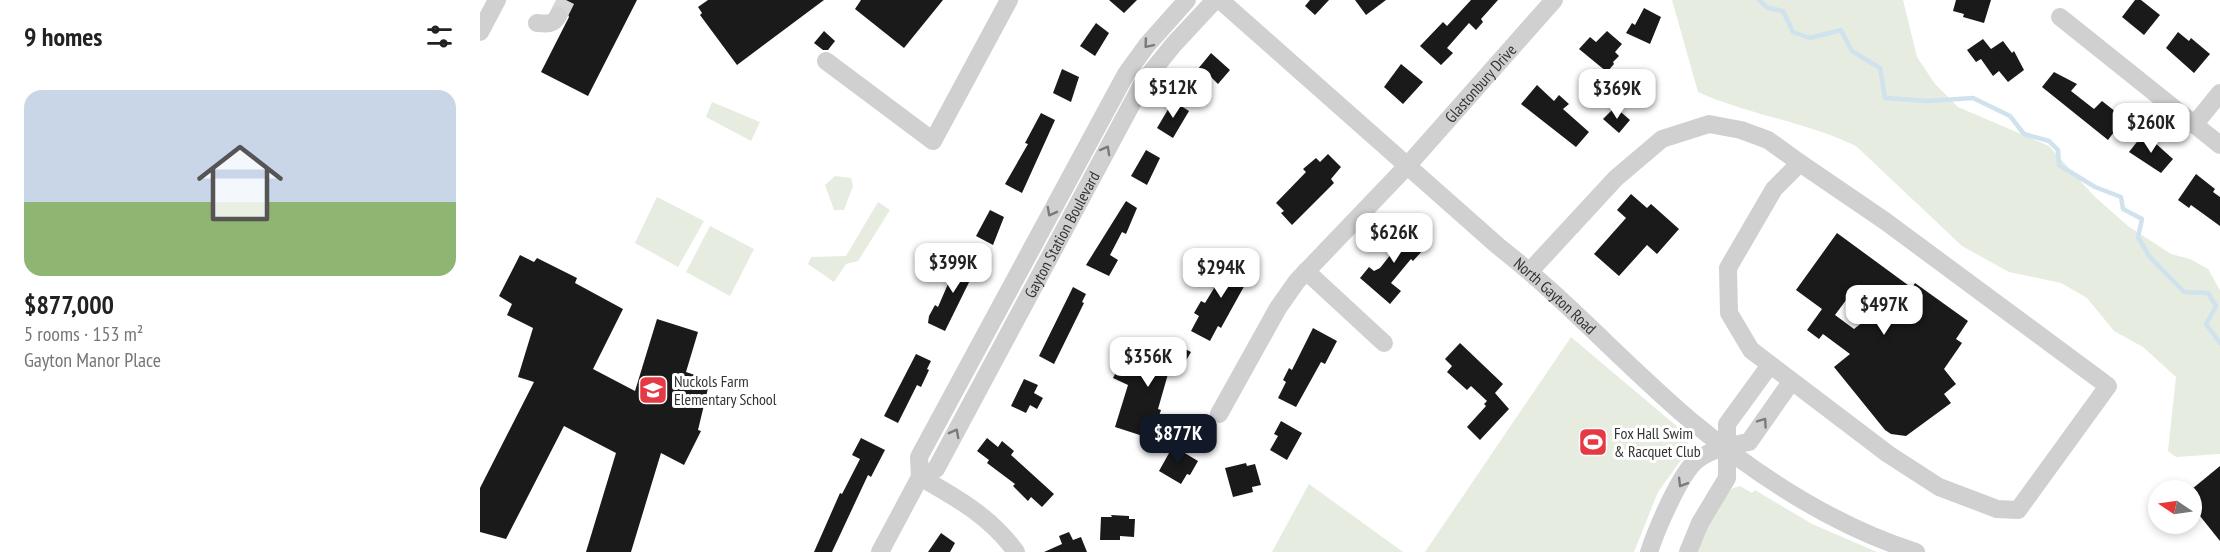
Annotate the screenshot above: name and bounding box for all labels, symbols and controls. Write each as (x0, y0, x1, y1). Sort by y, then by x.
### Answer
text: 9 homes (24, 20, 102, 53)
icon: filters (423, 20, 456, 53)
one-way arrow (1145, 37, 1156, 48)
street label: Glastonbury Drive (1440, 40, 1520, 127)
pin: $512K (1131, 68, 1215, 119)
pin: $369K (1575, 69, 1659, 120)
text: $512K (1149, 74, 1197, 100)
text: $369K (1593, 75, 1641, 101)
pin: $260K (2109, 103, 2193, 154)
text: $260K (2127, 109, 2175, 135)
icon: home (186, 129, 294, 237)
one-way arrow (1099, 146, 1111, 156)
street label: Gayton Station Boulevard (1020, 168, 1104, 301)
one-way arrow (1047, 206, 1058, 217)
pin: $626K (1352, 213, 1436, 264)
text: $626K (1370, 219, 1418, 245)
pin: $399K (911, 243, 995, 294)
pin: $294K (1179, 248, 1263, 299)
text: $399K (929, 249, 977, 275)
street label: North Gayton Road (1510, 253, 1601, 338)
text: $294K (1197, 254, 1245, 280)
pin: $497K (1842, 285, 1926, 336)
text: $877,000 (24, 288, 114, 321)
text: $497K (1860, 291, 1908, 317)
text: 5 rooms · 153 m² (24, 321, 143, 347)
pin: $356K (1106, 337, 1190, 388)
text: $356K (1124, 343, 1172, 369)
text: Gayton Manor Place (24, 347, 161, 373)
place label: Nuckols Farm Elementary School (674, 371, 777, 409)
school or university icon: Nuckols Farm Elementary School (637, 374, 669, 406)
pin: $877K (1136, 414, 1220, 465)
one-way arrow (1756, 418, 1767, 429)
text: $877K (1154, 420, 1202, 446)
place label: Fox Hall Swim & Racquet Club (1614, 423, 1701, 461)
sports icon: Fox Hall Swim & Racquet Club (1577, 426, 1609, 458)
one-way arrow (948, 429, 959, 439)
one-way arrow (1677, 477, 1689, 487)
north arrow (2148, 480, 2202, 534)
map controls (2148, 480, 2202, 534)

